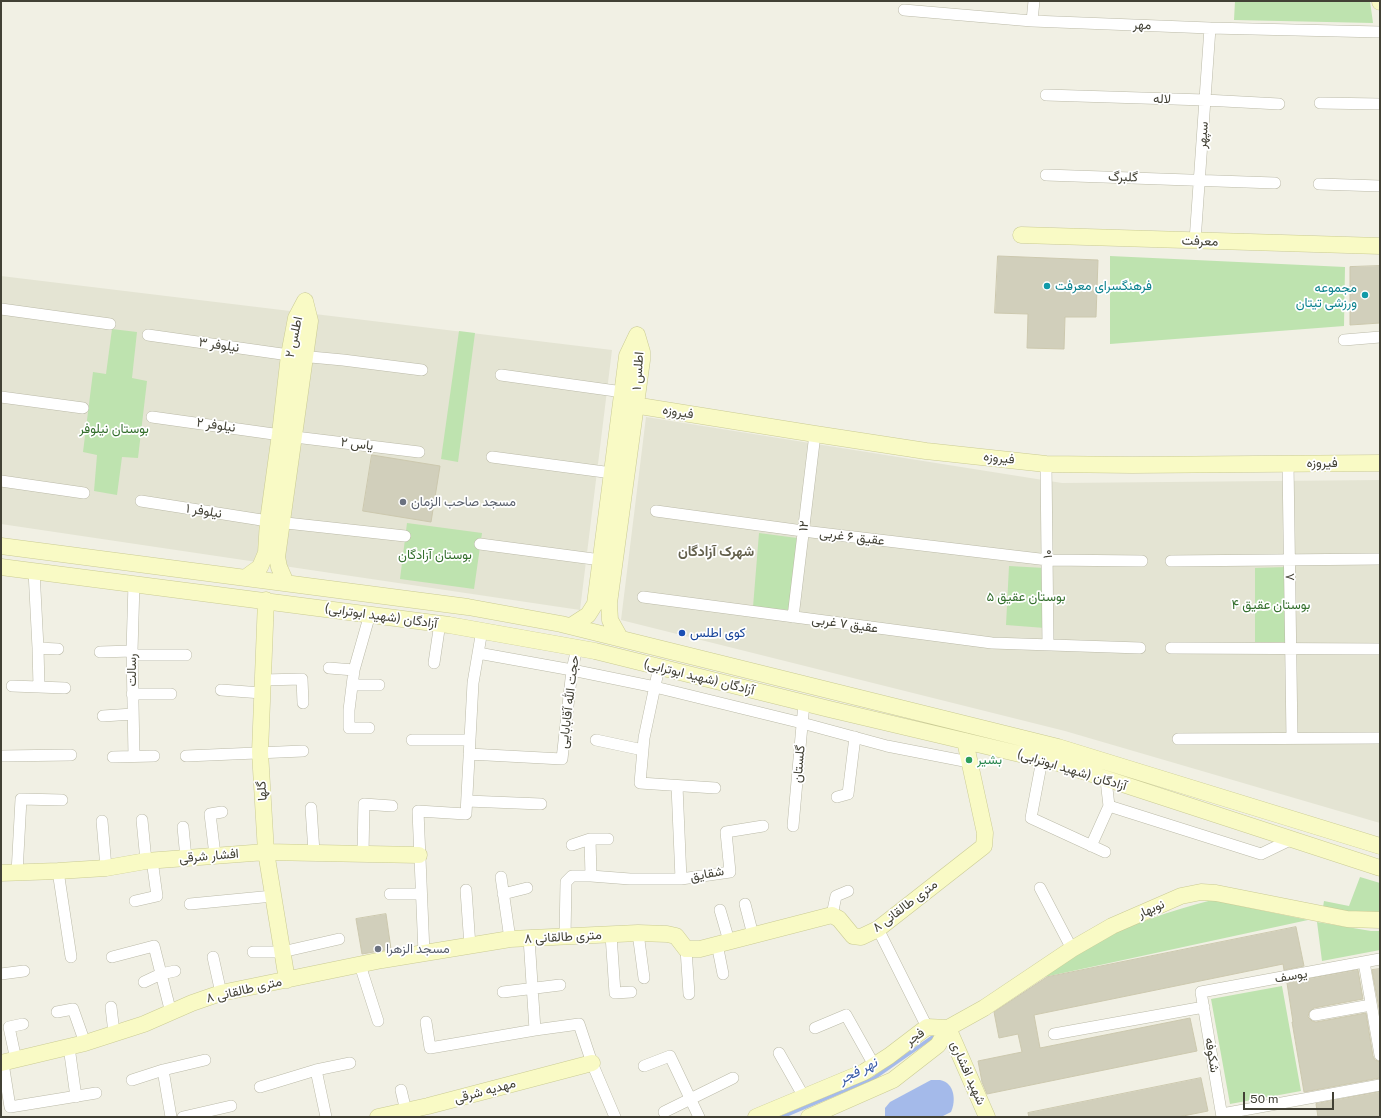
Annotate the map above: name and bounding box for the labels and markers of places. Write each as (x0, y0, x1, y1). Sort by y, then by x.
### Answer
place label: فرهنگسرای معرفت (1055, 278, 1152, 294)
place label: مجموعه ورزشی تیتان (1296, 280, 1357, 311)
marker: فرهنگسرای معرفت (1042, 281, 1052, 291)
marker: مجموعه ورزشی تیتان (1360, 290, 1370, 300)
place label: مسجد صاحب الزمان (411, 494, 516, 510)
marker: مسجد صاحب الزمان (398, 497, 408, 507)
place label: کوی اطلس (690, 625, 746, 641)
marker: کوی اطلس (677, 628, 687, 638)
place label: بشیر (977, 752, 1002, 768)
marker: بشیر (964, 755, 974, 765)
place label: مسجد الزهرا (386, 941, 450, 957)
marker: مسجد الزهرا (373, 944, 383, 954)

